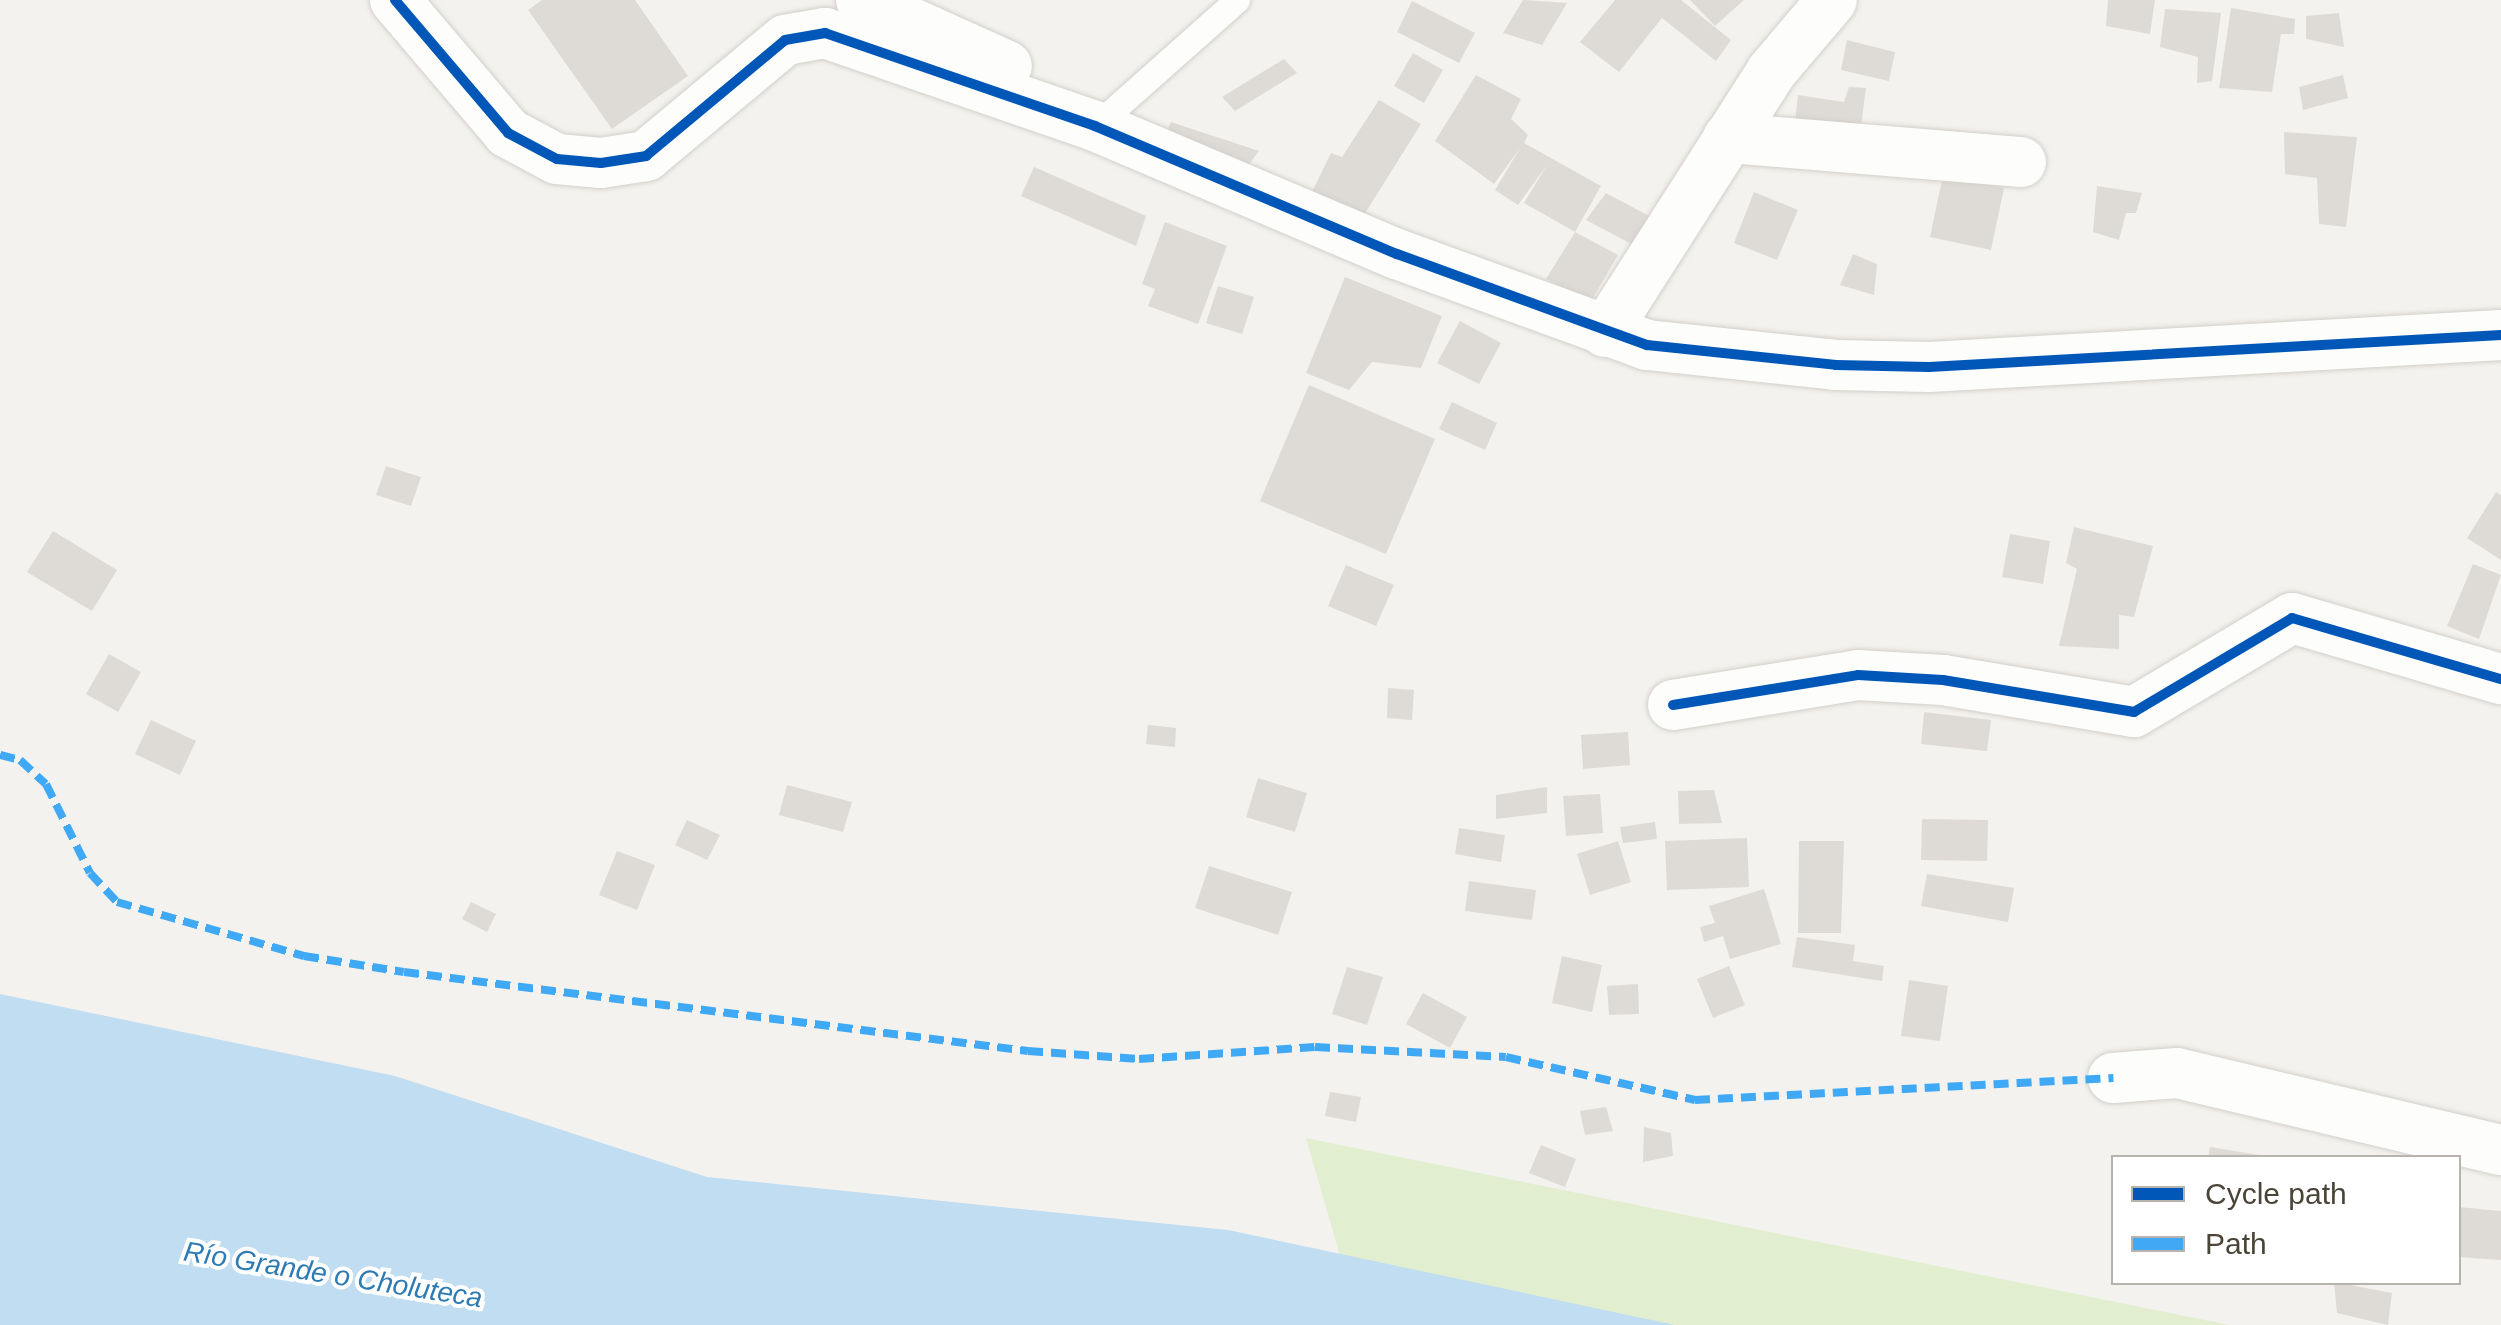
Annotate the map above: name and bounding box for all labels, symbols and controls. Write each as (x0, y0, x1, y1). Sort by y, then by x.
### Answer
legend (2111, 1155, 2461, 1285)
text: Cycle path (2205, 1177, 2347, 1210)
text: Path (2205, 1227, 2267, 1260)
water label: Río Grande o Choluteca (181, 1235, 485, 1315)

